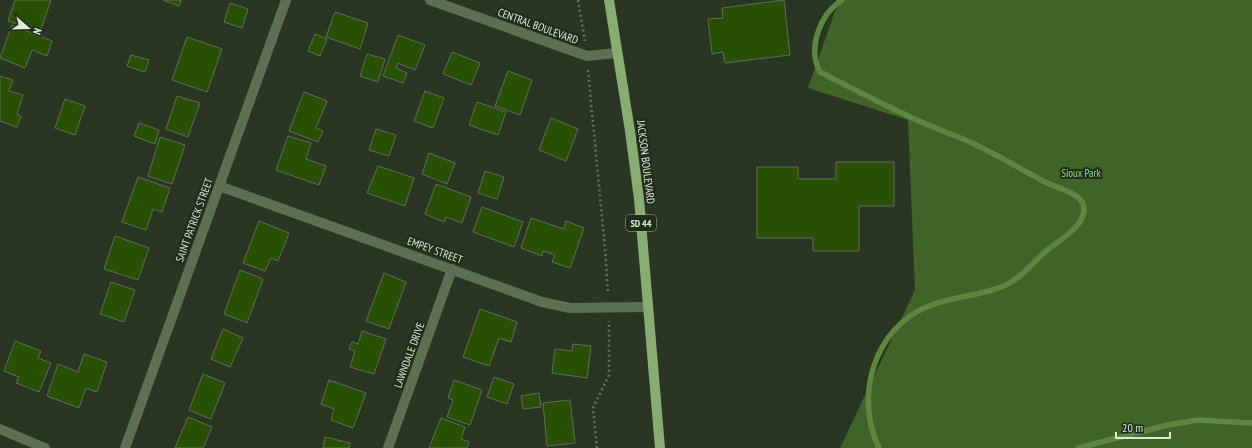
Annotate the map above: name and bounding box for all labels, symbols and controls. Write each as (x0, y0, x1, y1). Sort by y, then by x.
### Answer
street label: CENTRAL BOULEVARD (496, 5, 580, 47)
north arrow (8, 8, 48, 48)
text: N (30, 26, 45, 37)
street label: JACKSON BOULEVARD (634, 118, 658, 205)
park label: Sioux Park (1061, 166, 1102, 180)
street label: SAINT PATRICK STREET (172, 176, 216, 264)
road number: SD 44 (626, 215, 656, 231)
street label: EMPEY STREET (405, 234, 465, 266)
street label: LAWNDALE DRIVE (391, 320, 427, 390)
scale bar (1116, 414, 1170, 440)
text: 20 m (1122, 420, 1143, 435)

